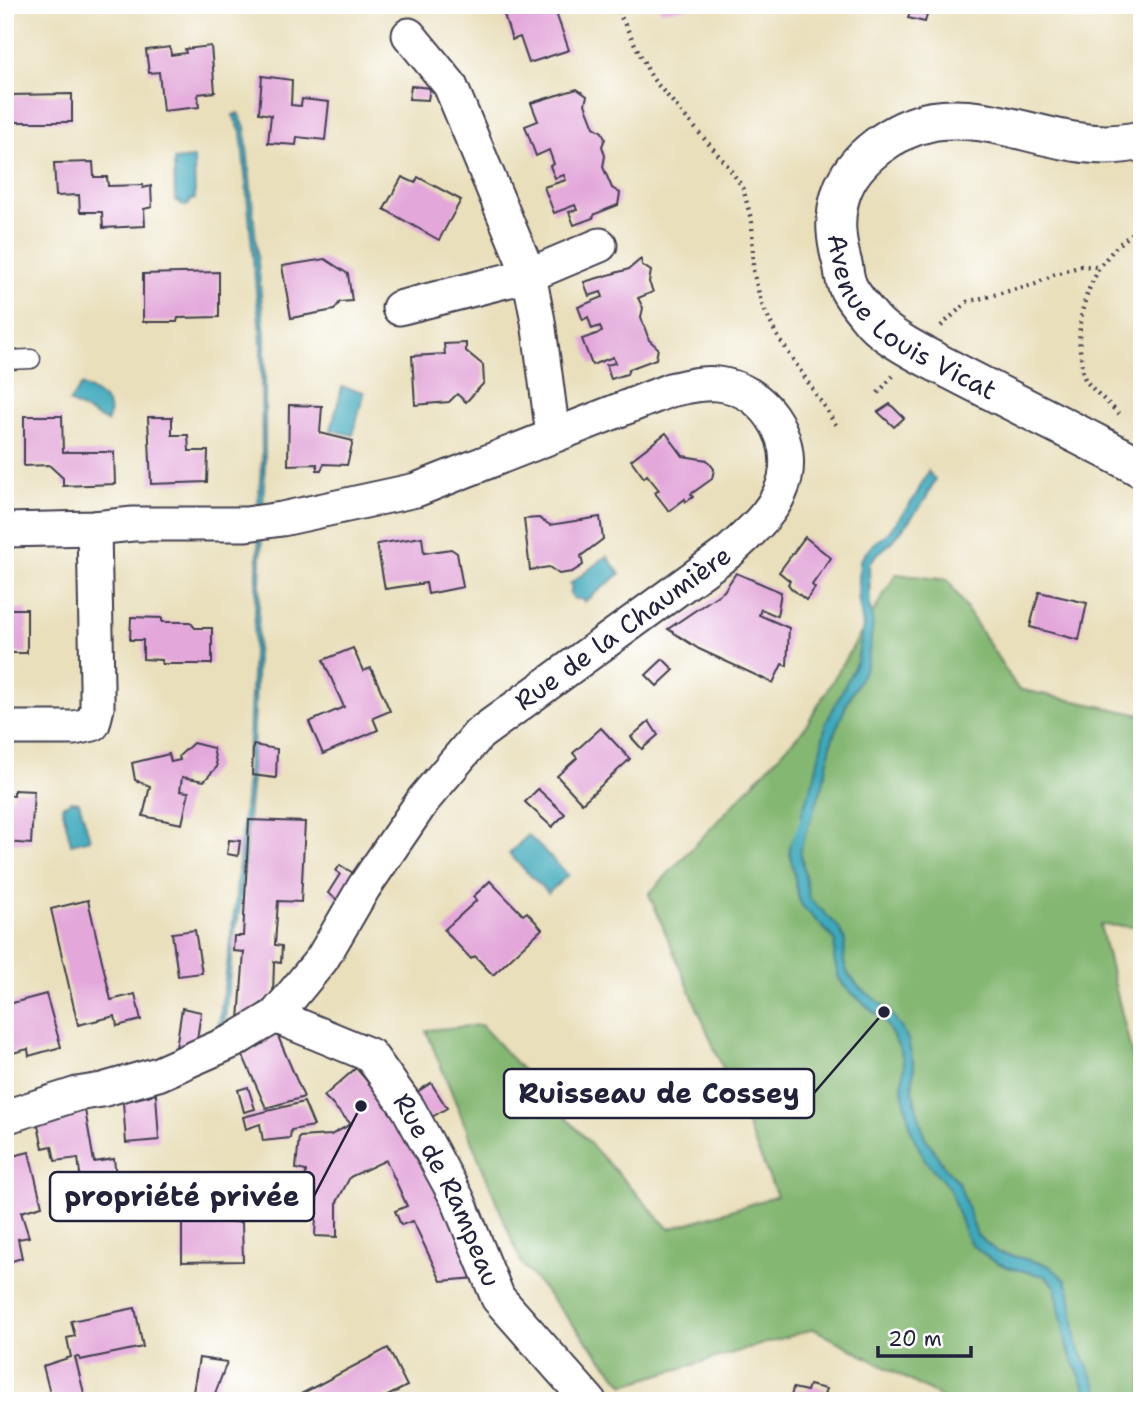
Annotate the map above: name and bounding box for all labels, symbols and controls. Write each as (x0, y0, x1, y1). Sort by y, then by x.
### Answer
street label: Avenue Louis Vicat (820, 231, 1003, 408)
street label: Rue de la Chaumière (507, 537, 738, 718)
callout: Ruisseau de Cossey (504, 1069, 814, 1118)
text: Ruisseau de Cossey (518, 1074, 800, 1112)
street label: Rue de Rampeau (386, 1086, 509, 1292)
callout: propriété privée (50, 1172, 314, 1221)
text: propriété privée (64, 1177, 300, 1215)
scale bar (878, 1315, 970, 1359)
text: 20 m (888, 1325, 942, 1353)

